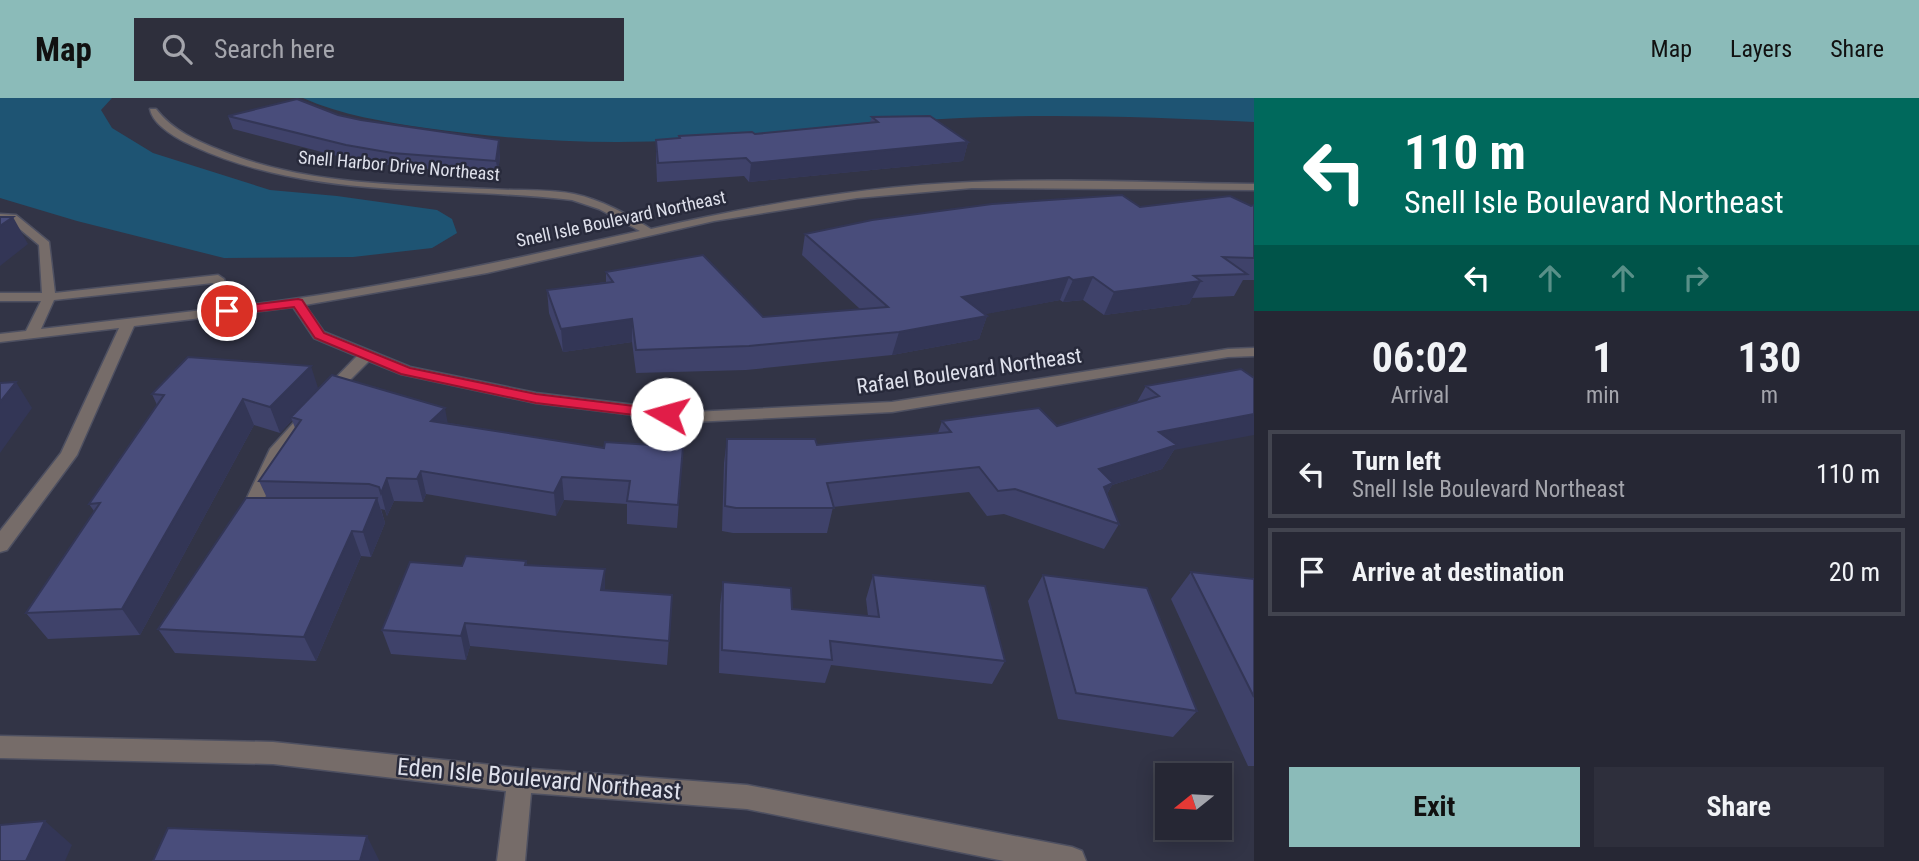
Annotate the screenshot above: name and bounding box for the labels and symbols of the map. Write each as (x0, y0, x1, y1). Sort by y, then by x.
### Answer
street label: Snell Harbor Drive Northeast (297, 146, 501, 185)
street label: Snell Isle Boulevard Northeast (514, 186, 728, 251)
pin (197, 281, 257, 341)
street label: Rafael Boulevard Northeast (855, 343, 1083, 399)
position arrow (630, 377, 704, 451)
street label: Eden Isle Boulevard Northeast (396, 753, 682, 805)
north arrow (1155, 763, 1232, 840)

